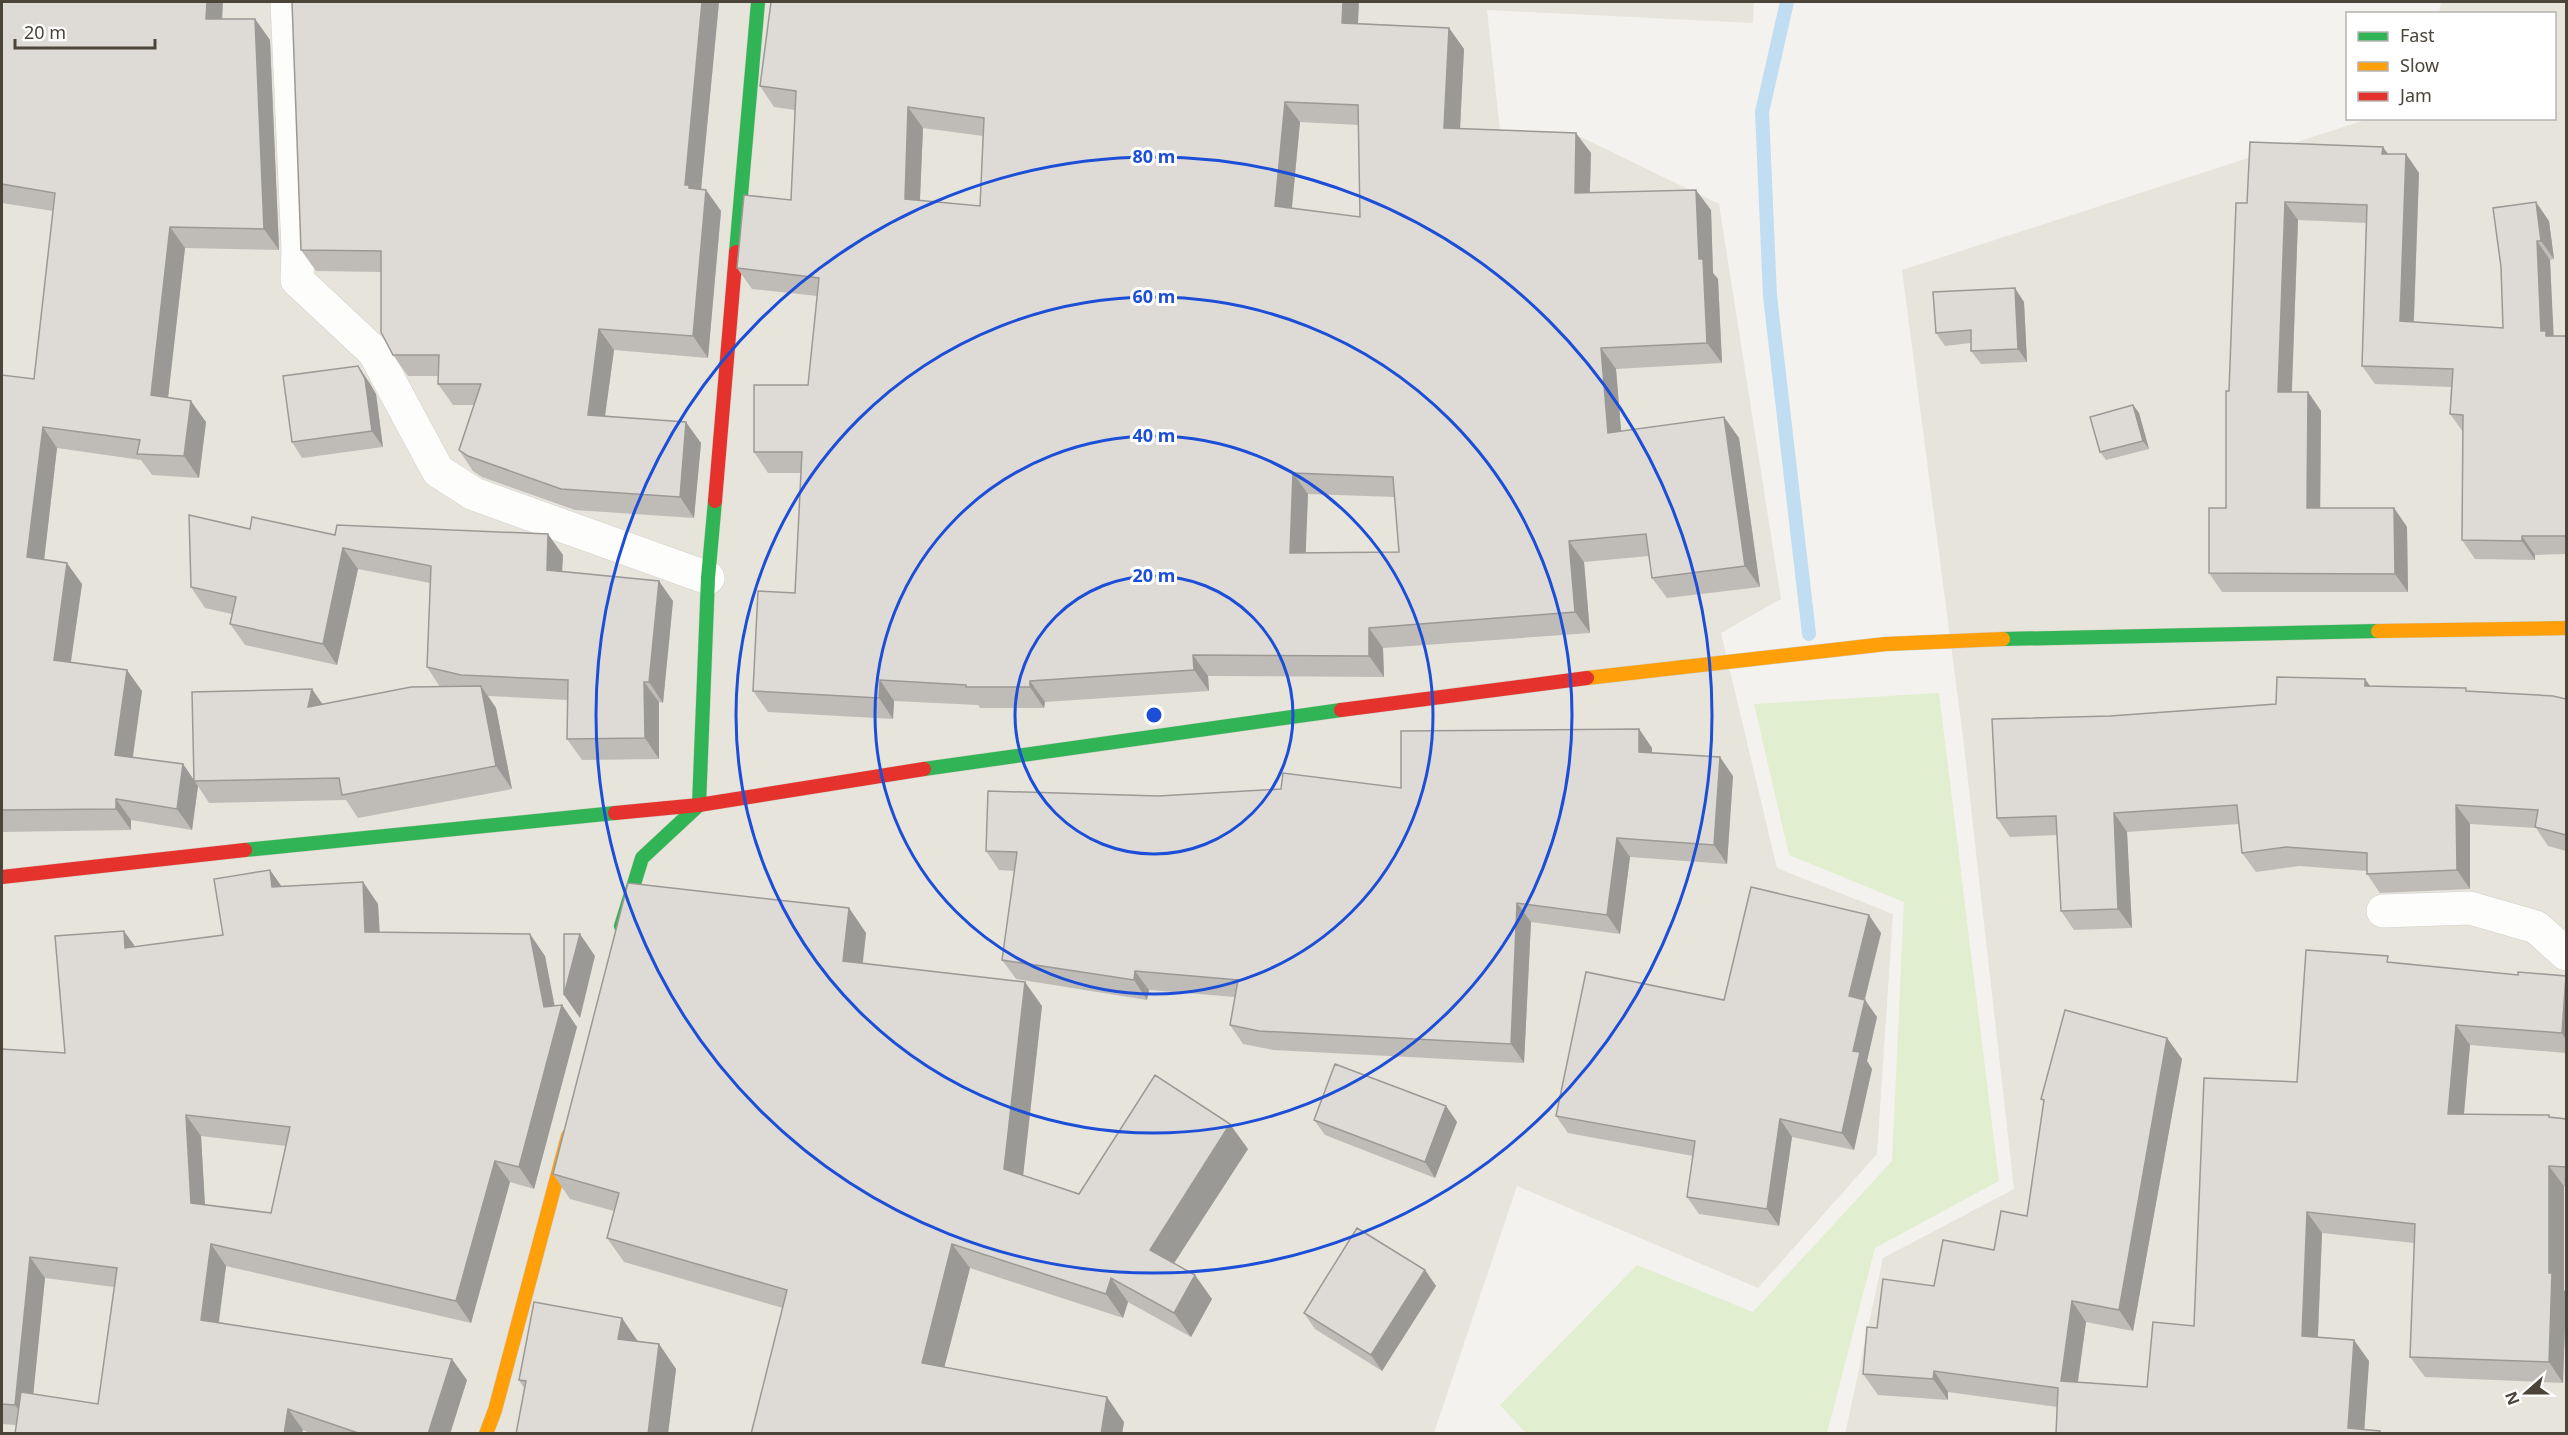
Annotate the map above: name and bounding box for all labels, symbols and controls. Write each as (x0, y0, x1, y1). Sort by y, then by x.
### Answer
scale bar (15, 12, 154, 50)
legend (2346, 12, 2556, 120)
text: 20 m (24, 20, 66, 44)
text: Fast (2400, 23, 2435, 47)
text: Slow (2400, 53, 2439, 77)
text: Jam (2398, 83, 2432, 107)
text: 80 m (1133, 144, 1175, 168)
text: 60 m (1133, 284, 1175, 308)
text: 40 m (1133, 423, 1175, 447)
text: 20 m (1133, 563, 1175, 587)
centre of rings (1144, 705, 1164, 725)
north arrow (2496, 1363, 2556, 1423)
text: N (2499, 1388, 2525, 1408)

